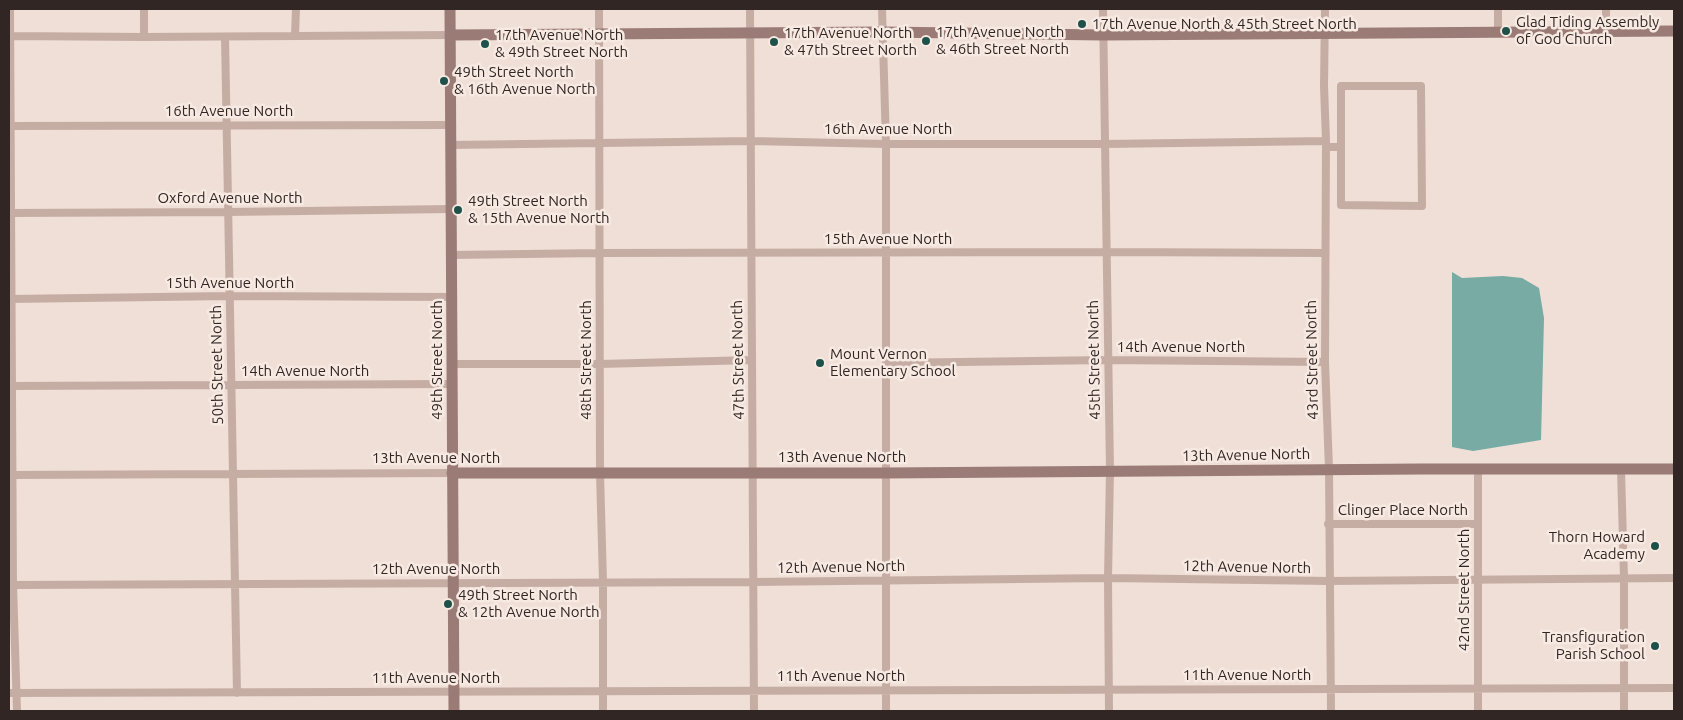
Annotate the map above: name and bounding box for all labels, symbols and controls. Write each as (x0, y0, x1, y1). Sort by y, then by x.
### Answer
place label: Glad Tiding Assembly of God Church (1516, 13, 1659, 48)
place label: 17th Avenue North & 45th Street North (1092, 15, 1357, 33)
marker: 17th Avenue North & 45th Street North (1076, 18, 1088, 30)
place label: 17th Avenue North & 46th Street North (936, 23, 1069, 58)
place label: 17th Avenue North & 47th Street North (784, 24, 917, 59)
marker: Glad Tiding Assembly of God Church (1500, 25, 1512, 37)
place label: 17th Avenue North & 49th Street North (495, 26, 628, 61)
marker: 17th Avenue North & 46th Street North (920, 35, 932, 47)
marker: 17th Avenue North & 47th Street North (768, 36, 780, 48)
marker: 17th Avenue North & 49th Street North (479, 38, 491, 50)
place label: 49th Street North & 16th Avenue North (454, 63, 596, 98)
marker: 49th Street North & 16th Avenue North (438, 75, 450, 87)
street label: 16th Avenue North (165, 102, 293, 120)
street label: 16th Avenue North (824, 120, 952, 138)
street label: Oxford Avenue North (157, 189, 303, 207)
place label: 49th Street North & 15th Avenue North (468, 192, 610, 227)
marker: 49th Street North & 15th Avenue North (452, 204, 464, 216)
street label: 15th Avenue North (824, 230, 952, 248)
street label: 15th Avenue North (166, 274, 294, 292)
street label: 49th Street North (428, 300, 446, 420)
street label: 48th Street North (577, 300, 595, 420)
street label: 47th Street North (728, 300, 748, 420)
street label: 45th Street North (1084, 300, 1104, 420)
street label: 43rd Street North (1302, 300, 1322, 420)
street label: 50th Street North (207, 305, 227, 425)
street label: 14th Avenue North (1117, 338, 1245, 356)
place label: Mount Vernon Elementary School (830, 345, 956, 380)
marker: Mount Vernon Elementary School (814, 357, 826, 369)
street label: 14th Avenue North (241, 362, 369, 380)
street label: 13th Avenue North (1182, 445, 1310, 465)
street label: 13th Avenue North (778, 448, 906, 466)
street label: 13th Avenue North (372, 449, 500, 467)
street label: Clinger Place North (1338, 501, 1468, 519)
place label: Thorn Howard Academy (1549, 528, 1645, 563)
street label: 42nd Street North (1455, 529, 1473, 651)
marker: Thorn Howard Academy (1649, 540, 1661, 552)
street label: 12th Avenue North (777, 557, 905, 577)
street label: 12th Avenue North (1183, 557, 1311, 577)
street label: 12th Avenue North (372, 560, 500, 578)
place label: 49th Street North & 12th Avenue North (458, 586, 600, 621)
marker: 49th Street North & 12th Avenue North (442, 598, 454, 610)
place label: Transfiguration Parish School (1542, 628, 1645, 663)
marker: Transfiguration Parish School (1649, 640, 1661, 652)
street label: 11th Avenue North (1183, 666, 1311, 684)
street label: 11th Avenue North (777, 667, 905, 685)
street label: 11th Avenue North (372, 669, 500, 687)

